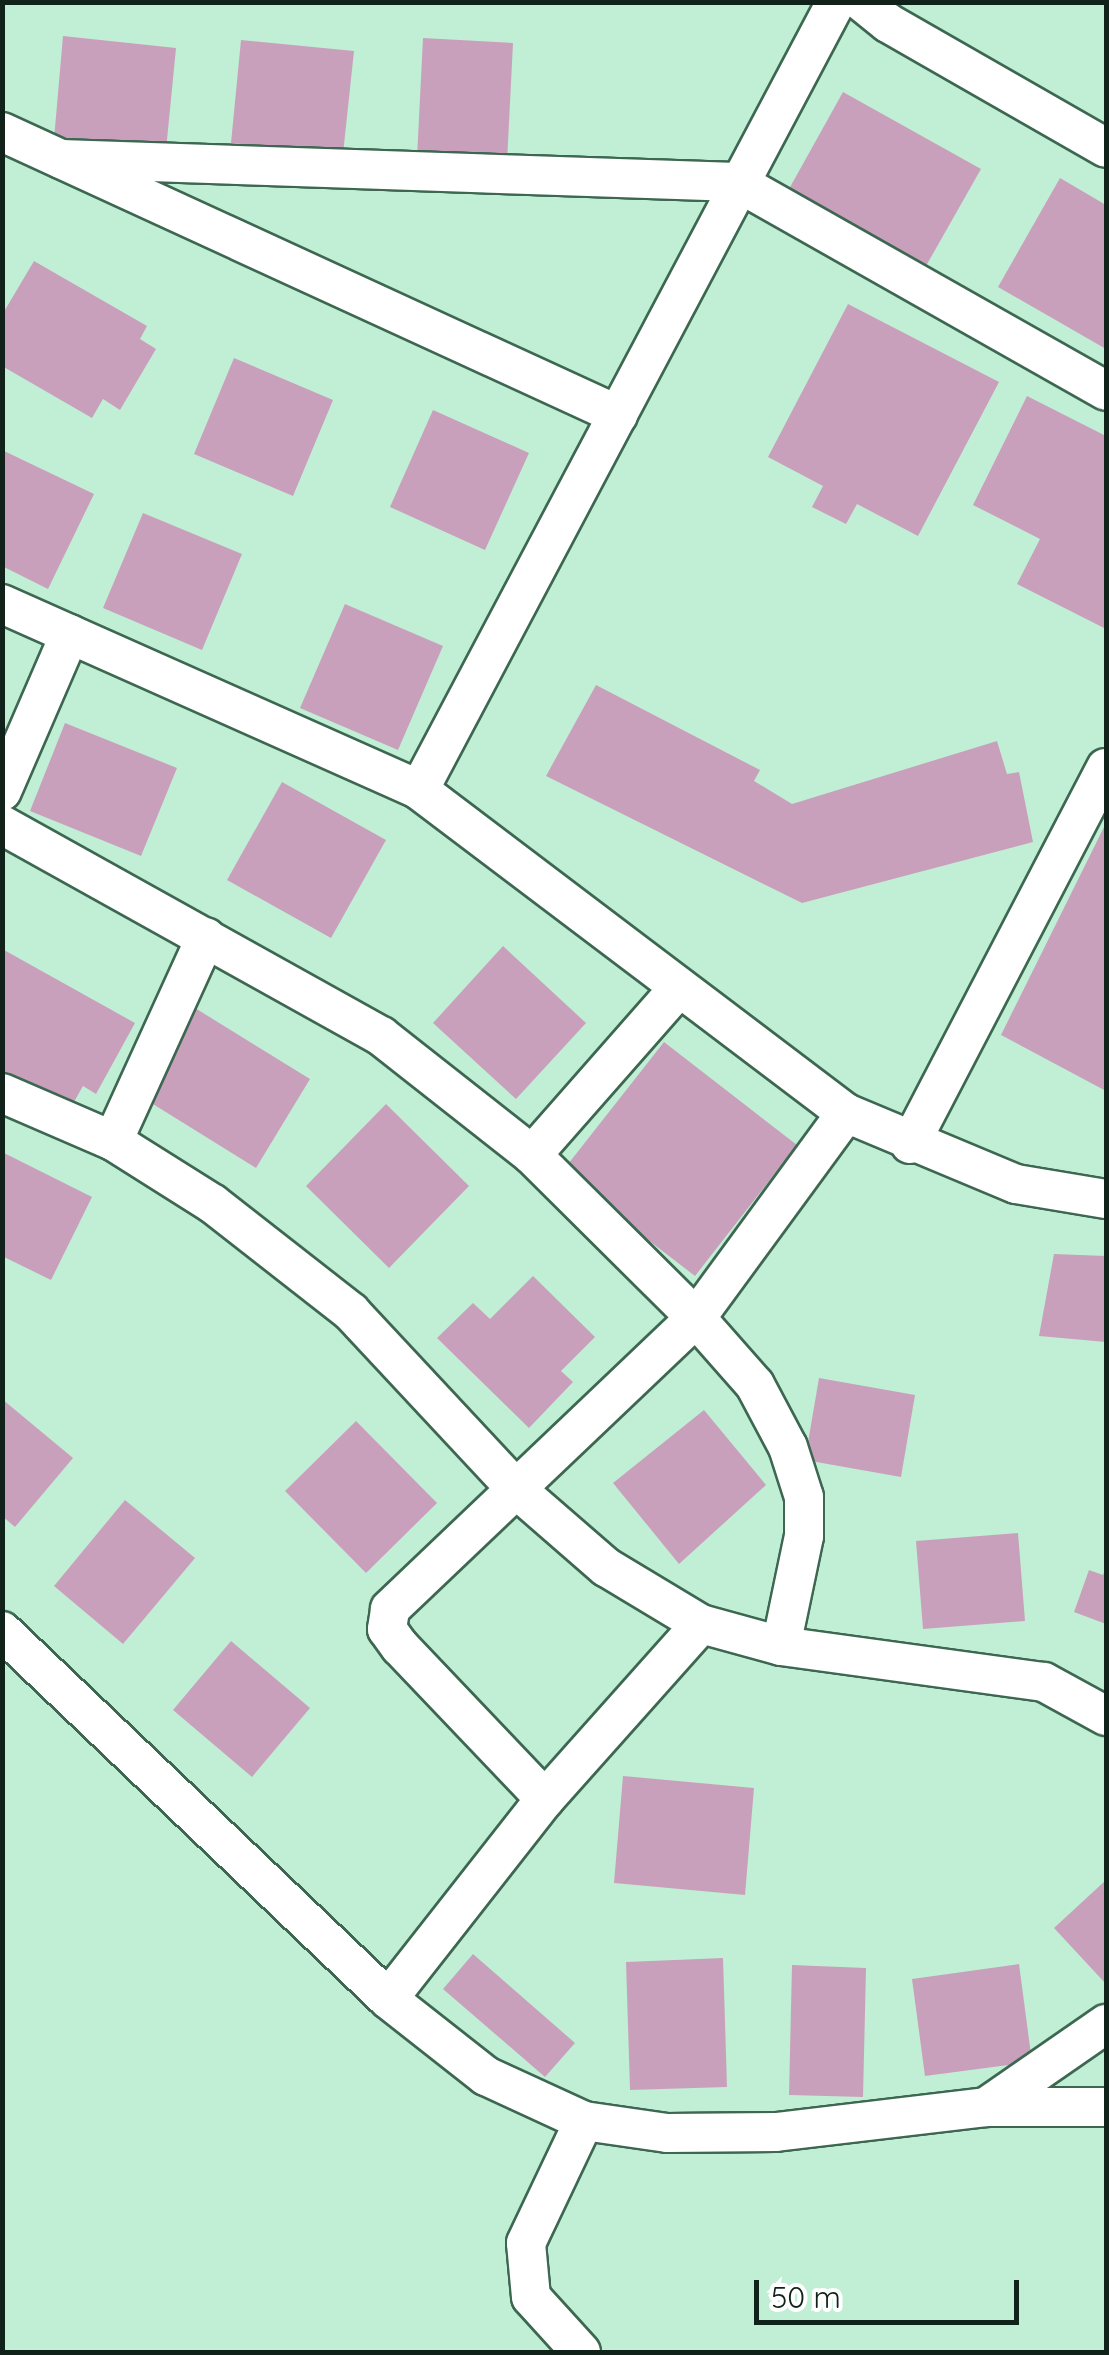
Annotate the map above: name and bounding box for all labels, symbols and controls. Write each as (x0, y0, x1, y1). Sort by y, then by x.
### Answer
scale bar (759, 2260, 1024, 2322)
text: 50 m (771, 2278, 841, 2316)

